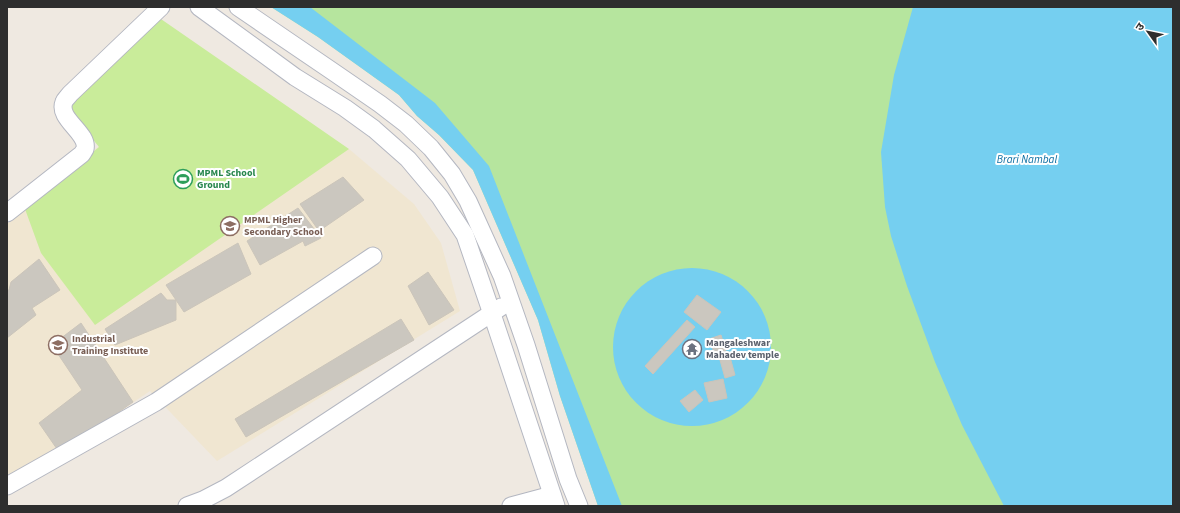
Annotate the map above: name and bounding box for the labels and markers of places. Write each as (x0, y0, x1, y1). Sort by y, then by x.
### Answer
place label: MPML School Ground (197, 166, 255, 192)
sports icon: MPML School Ground (172, 168, 194, 190)
place label: MPML Higher Secondary School (244, 213, 323, 239)
school or university icon: MPML Higher Secondary School (219, 215, 241, 237)
place label: Industrial Training Institute (72, 332, 148, 358)
school or university icon: Industrial Training Institute (47, 334, 69, 356)
place label: Mangaleshwar Mahadev temple (706, 336, 779, 362)
temple icon: Mangaleshwar Mahadev temple (681, 338, 703, 360)

